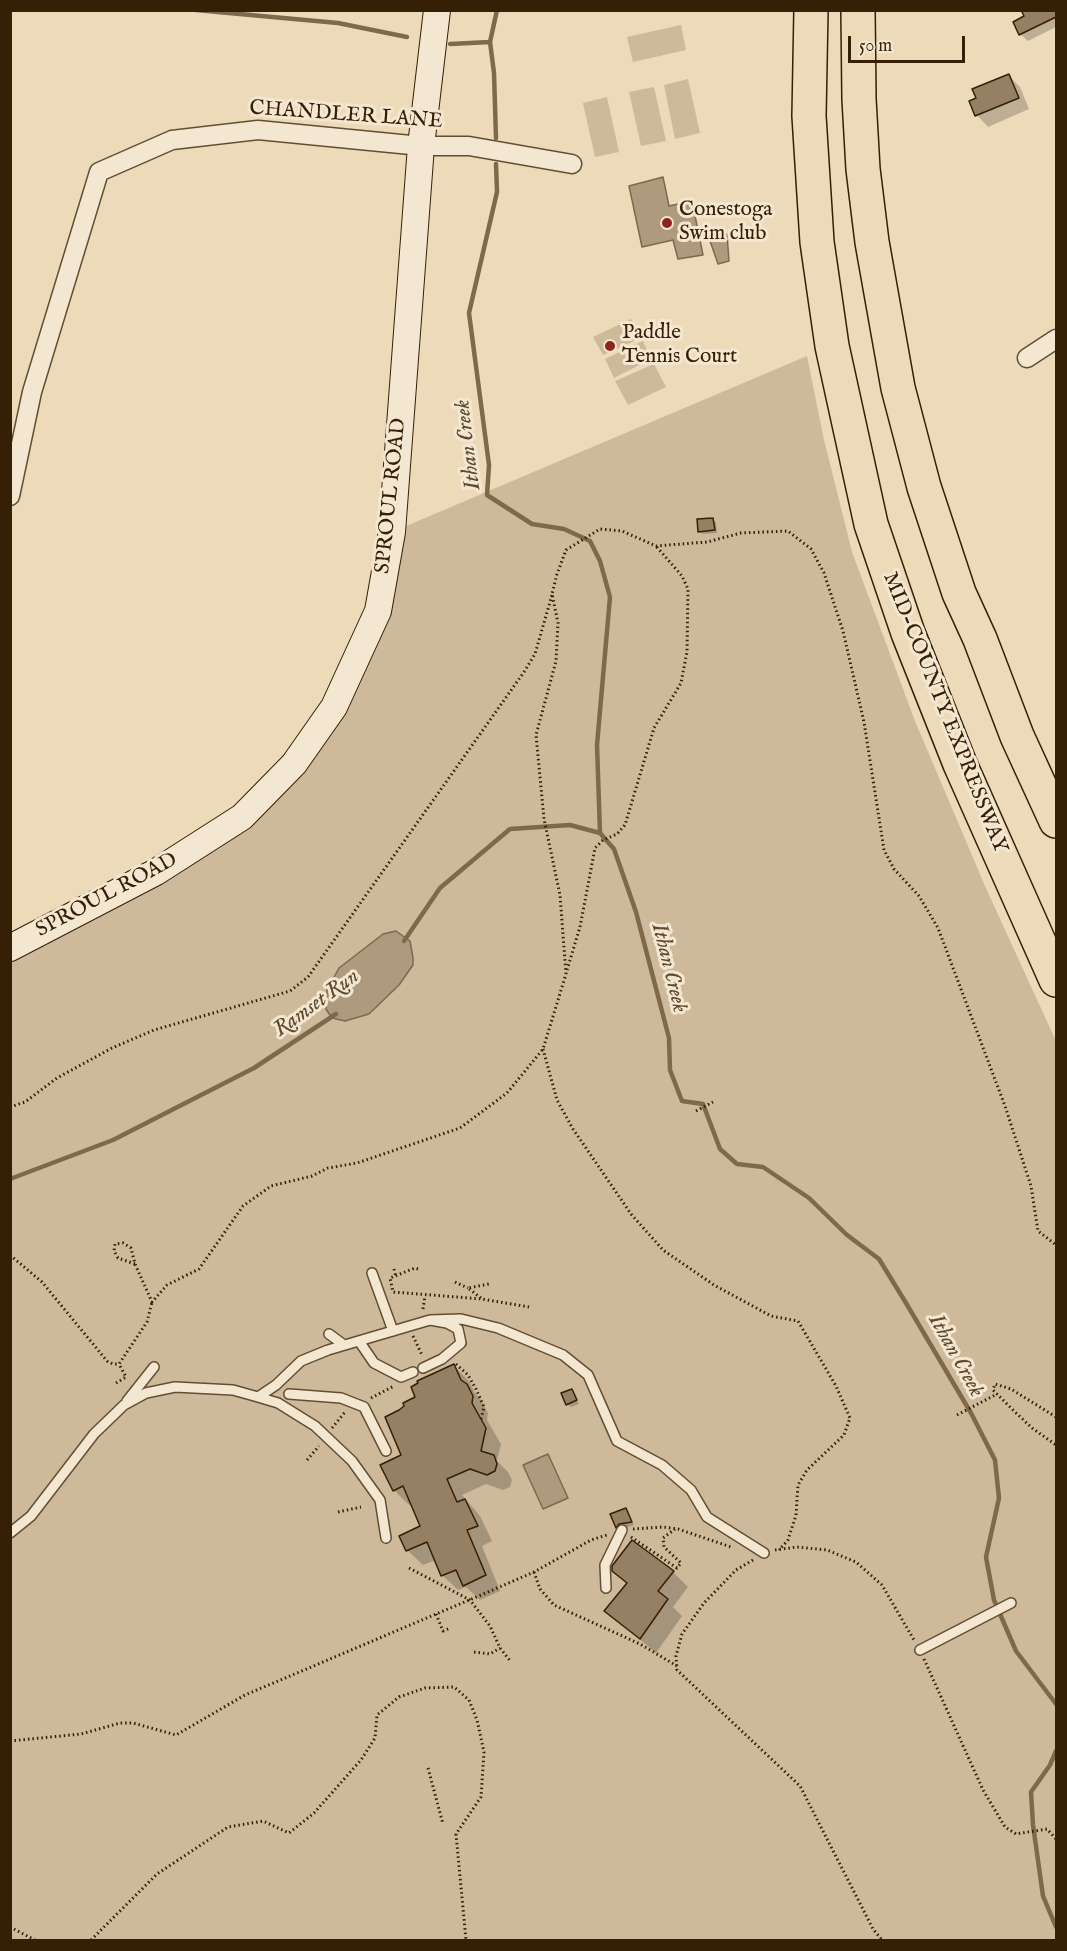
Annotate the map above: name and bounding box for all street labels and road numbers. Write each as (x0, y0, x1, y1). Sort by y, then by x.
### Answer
street label: CHANDLER LANE (248, 97, 444, 135)
street label: SPROUL ROAD (371, 417, 413, 575)
street label: MID-COUNTY EXPRESSWAY (876, 569, 1012, 857)
street label: SPROUL ROAD (32, 848, 182, 944)

